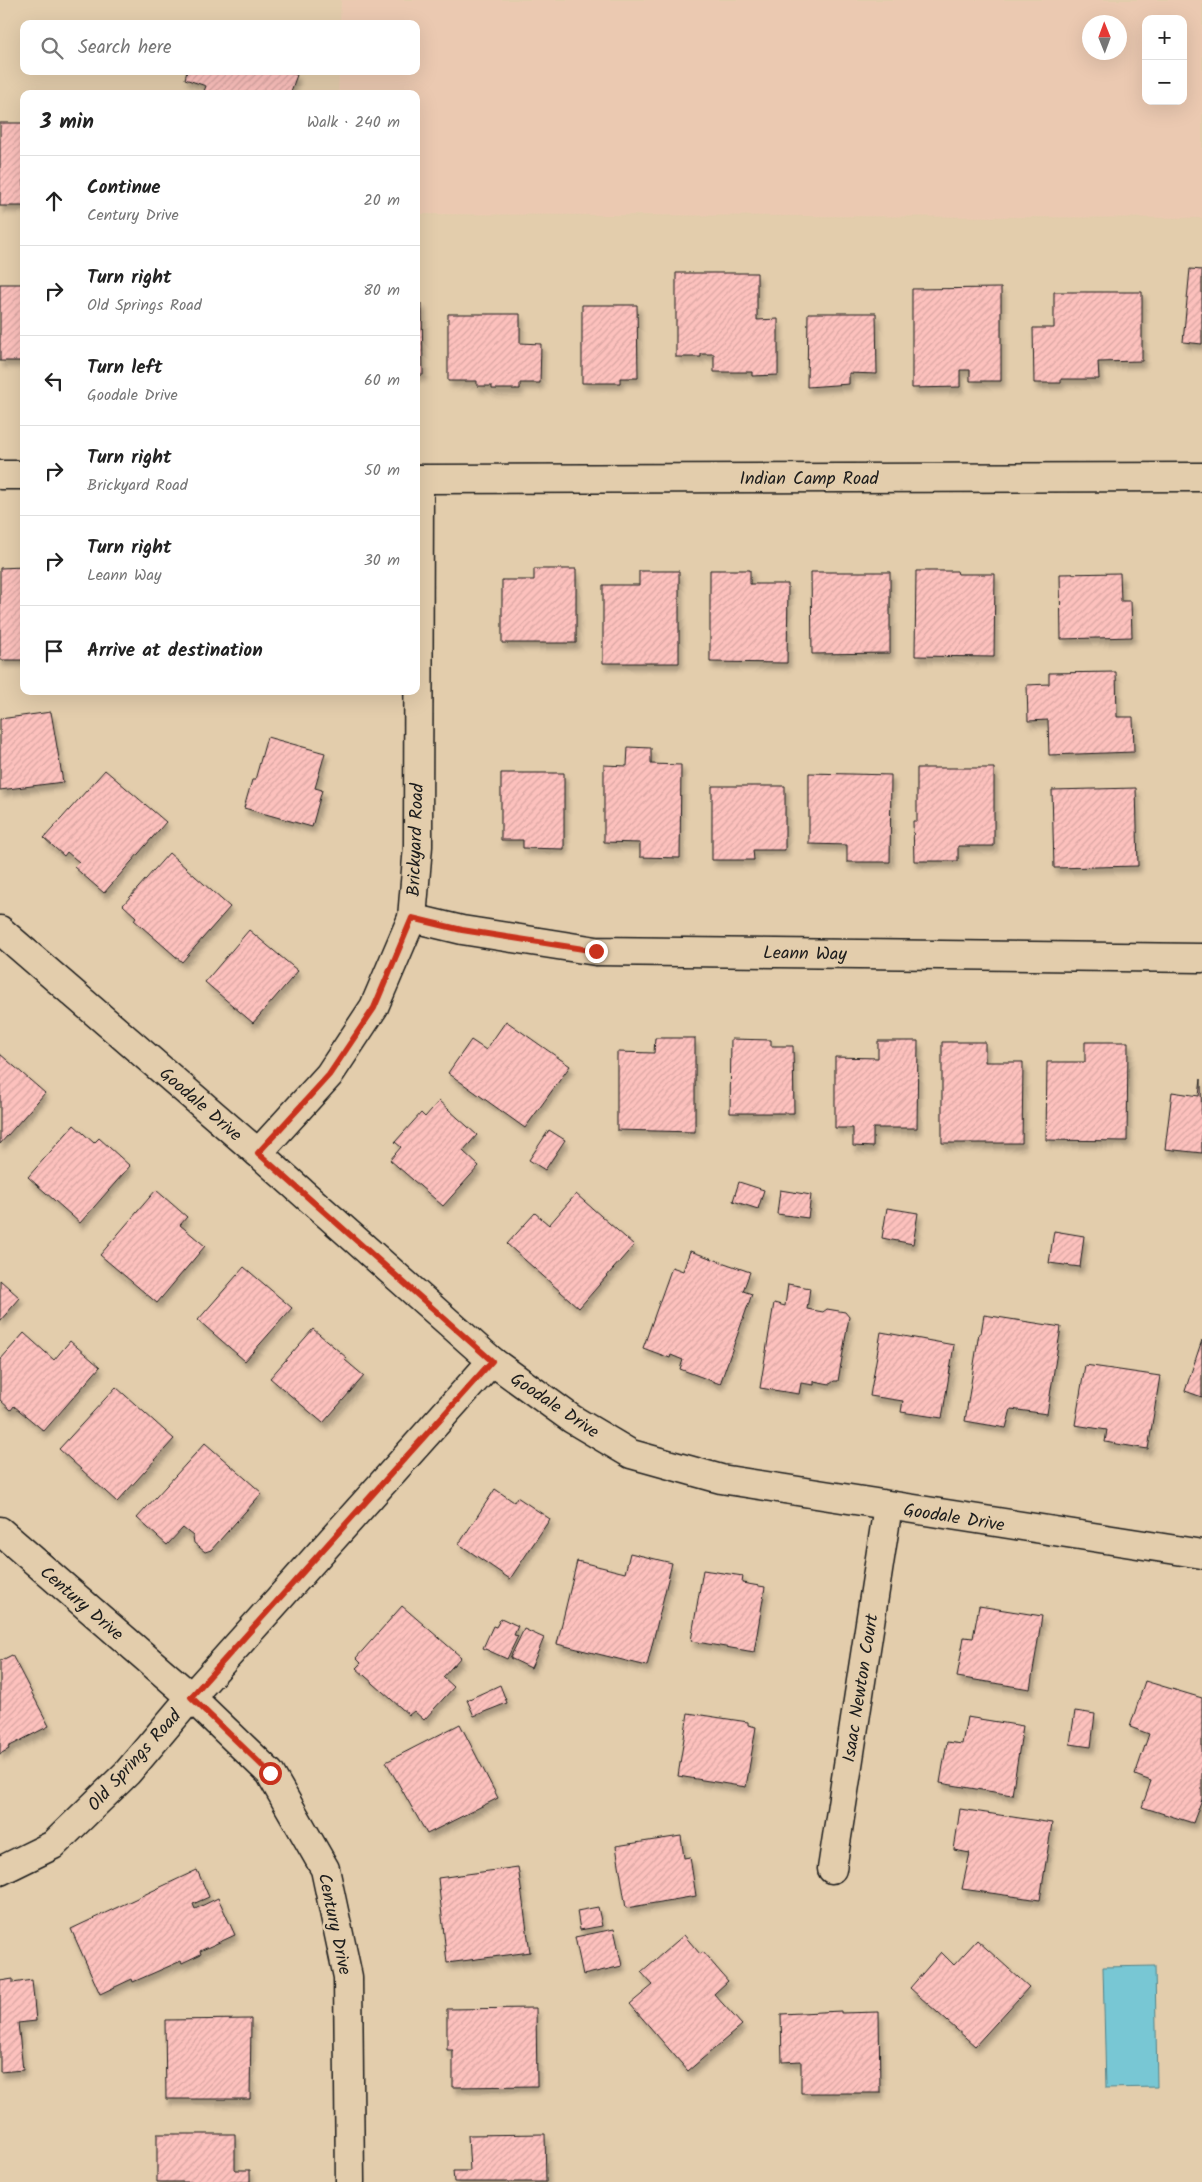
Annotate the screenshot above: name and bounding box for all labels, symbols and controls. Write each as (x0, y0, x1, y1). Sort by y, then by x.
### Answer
north arrow (1082, 15, 1127, 60)
map controls (1142, 15, 1187, 105)
button: + (1142, 15, 1187, 60)
search box (20, 20, 420, 75)
text: Search here (78, 33, 172, 63)
icon: search (38, 34, 66, 62)
button: − (1142, 60, 1187, 105)
text: 3 min (40, 106, 94, 139)
text: Walk · 240 m (307, 110, 400, 135)
text: Continue (87, 173, 160, 203)
icon: ahead (40, 187, 68, 215)
text: 20 m (364, 188, 400, 213)
text: Century Drive (87, 203, 179, 228)
text: Turn right (87, 263, 172, 293)
icon: right (40, 277, 68, 305)
text: 80 m (363, 278, 400, 303)
text: Old Springs Road (87, 293, 202, 318)
text: Turn left (87, 353, 162, 383)
icon: left (40, 367, 68, 395)
text: 60 m (364, 368, 400, 393)
text: Goodale Drive (87, 383, 178, 408)
text: Turn right (87, 443, 172, 473)
icon: right (40, 457, 68, 485)
text: 50 m (364, 458, 400, 483)
street label: Indian Camp Road (739, 465, 880, 494)
text: Brickyard Road (87, 473, 188, 498)
text: Turn right (87, 533, 172, 563)
icon: right (40, 547, 68, 575)
text: 30 m (364, 548, 400, 573)
text: Leann Way (87, 563, 161, 588)
text: Arrive at destination (87, 636, 263, 666)
icon: arrive (40, 637, 68, 665)
street label: Brickyard Road (400, 782, 433, 897)
street label: Leann Way (763, 939, 848, 970)
route end (585, 940, 608, 963)
street label: Goodale Drive (152, 1061, 248, 1150)
street label: Goodale Drive (504, 1366, 605, 1447)
street label: Goodale Drive (901, 1496, 1006, 1541)
street label: Century Drive (33, 1559, 129, 1649)
street label: Isaac Newton Court (835, 1611, 888, 1765)
street label: Old Springs Road (81, 1703, 190, 1819)
route start (259, 1762, 282, 1785)
street label: Century Drive (309, 1871, 358, 1978)

